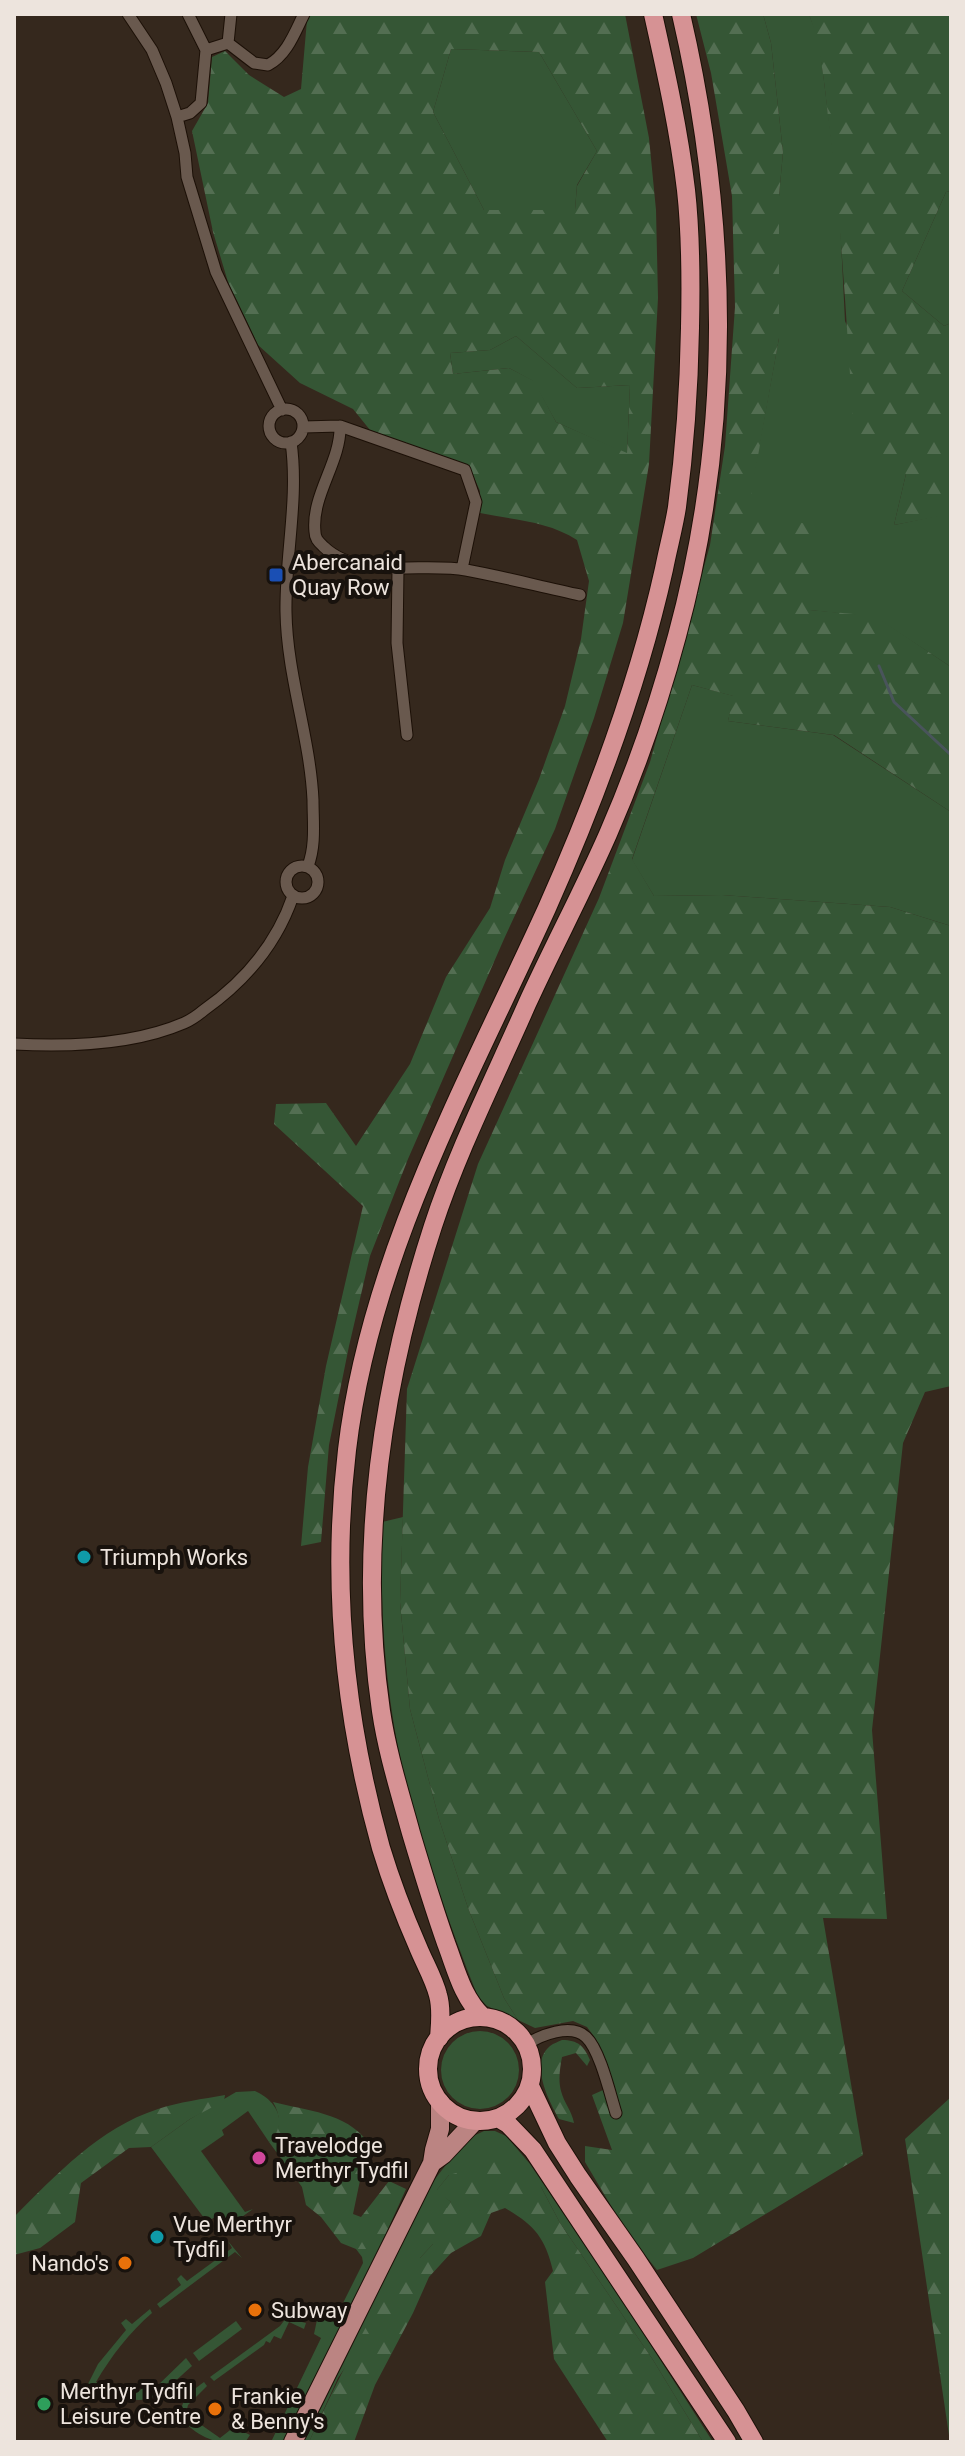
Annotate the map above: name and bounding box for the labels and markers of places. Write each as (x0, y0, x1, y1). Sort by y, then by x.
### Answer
place label: Abercanaid Quay Row (292, 550, 403, 600)
marker: Abercanaid Quay Row (267, 566, 285, 584)
place label: Triumph Works (100, 1545, 248, 1570)
marker: Triumph Works (75, 1548, 93, 1566)
place label: Travelodge Merthyr Tydfil (275, 2133, 409, 2183)
marker: Travelodge Merthyr Tydfil (250, 2149, 268, 2167)
place label: Vue Merthyr Tydfil (173, 2212, 293, 2262)
marker: Vue Merthyr Tydfil (148, 2228, 166, 2246)
place label: Nando's (31, 2251, 109, 2276)
marker: Nando's (116, 2254, 134, 2272)
place label: Subway (271, 2298, 348, 2323)
marker: Subway (246, 2301, 264, 2319)
place label: Merthyr Tydfil Leisure Centre (60, 2379, 201, 2429)
place label: Frankie & Benny's (231, 2384, 325, 2434)
marker: Merthyr Tydfil Leisure Centre (35, 2395, 53, 2413)
marker: Frankie & Benny's (206, 2400, 224, 2418)

